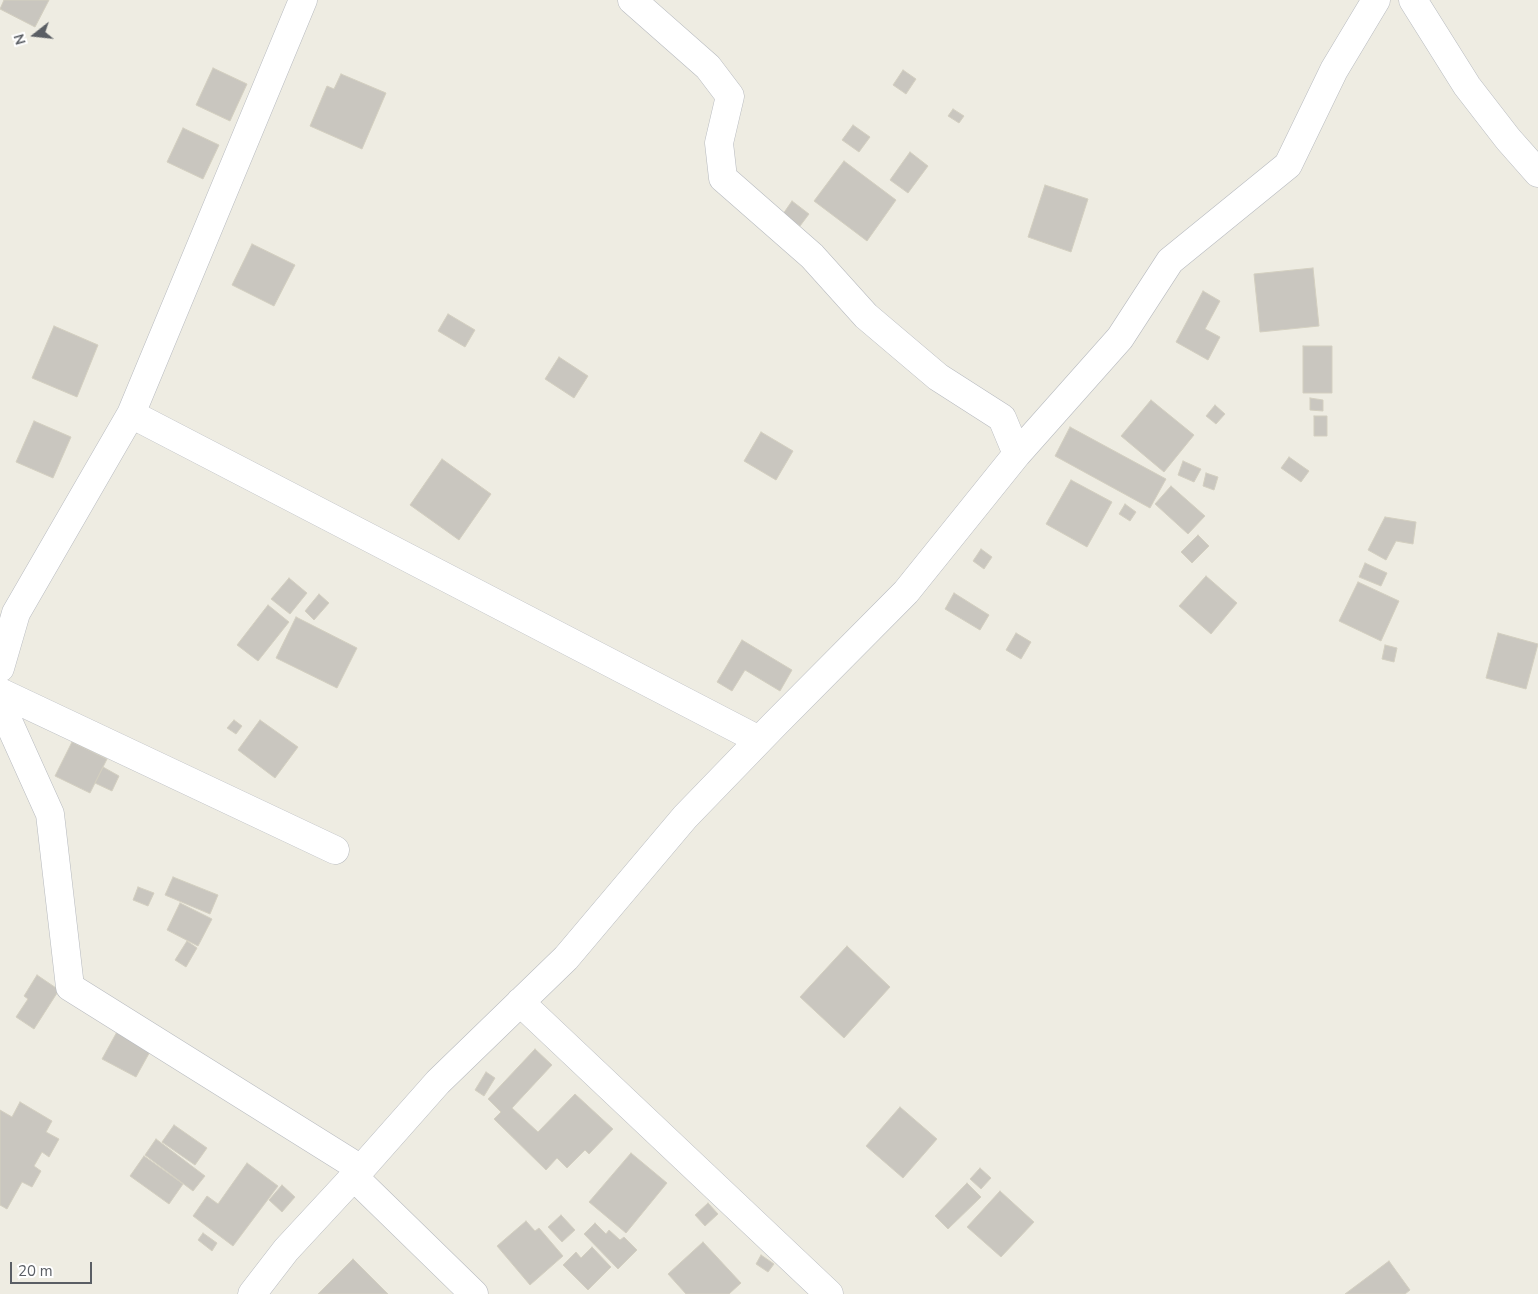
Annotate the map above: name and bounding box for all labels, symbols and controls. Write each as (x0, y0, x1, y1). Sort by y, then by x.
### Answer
north arrow (10, 10, 60, 60)
text: N (10, 32, 31, 47)
scale bar (12, 1252, 95, 1284)
text: 20 m (18, 1261, 53, 1281)

